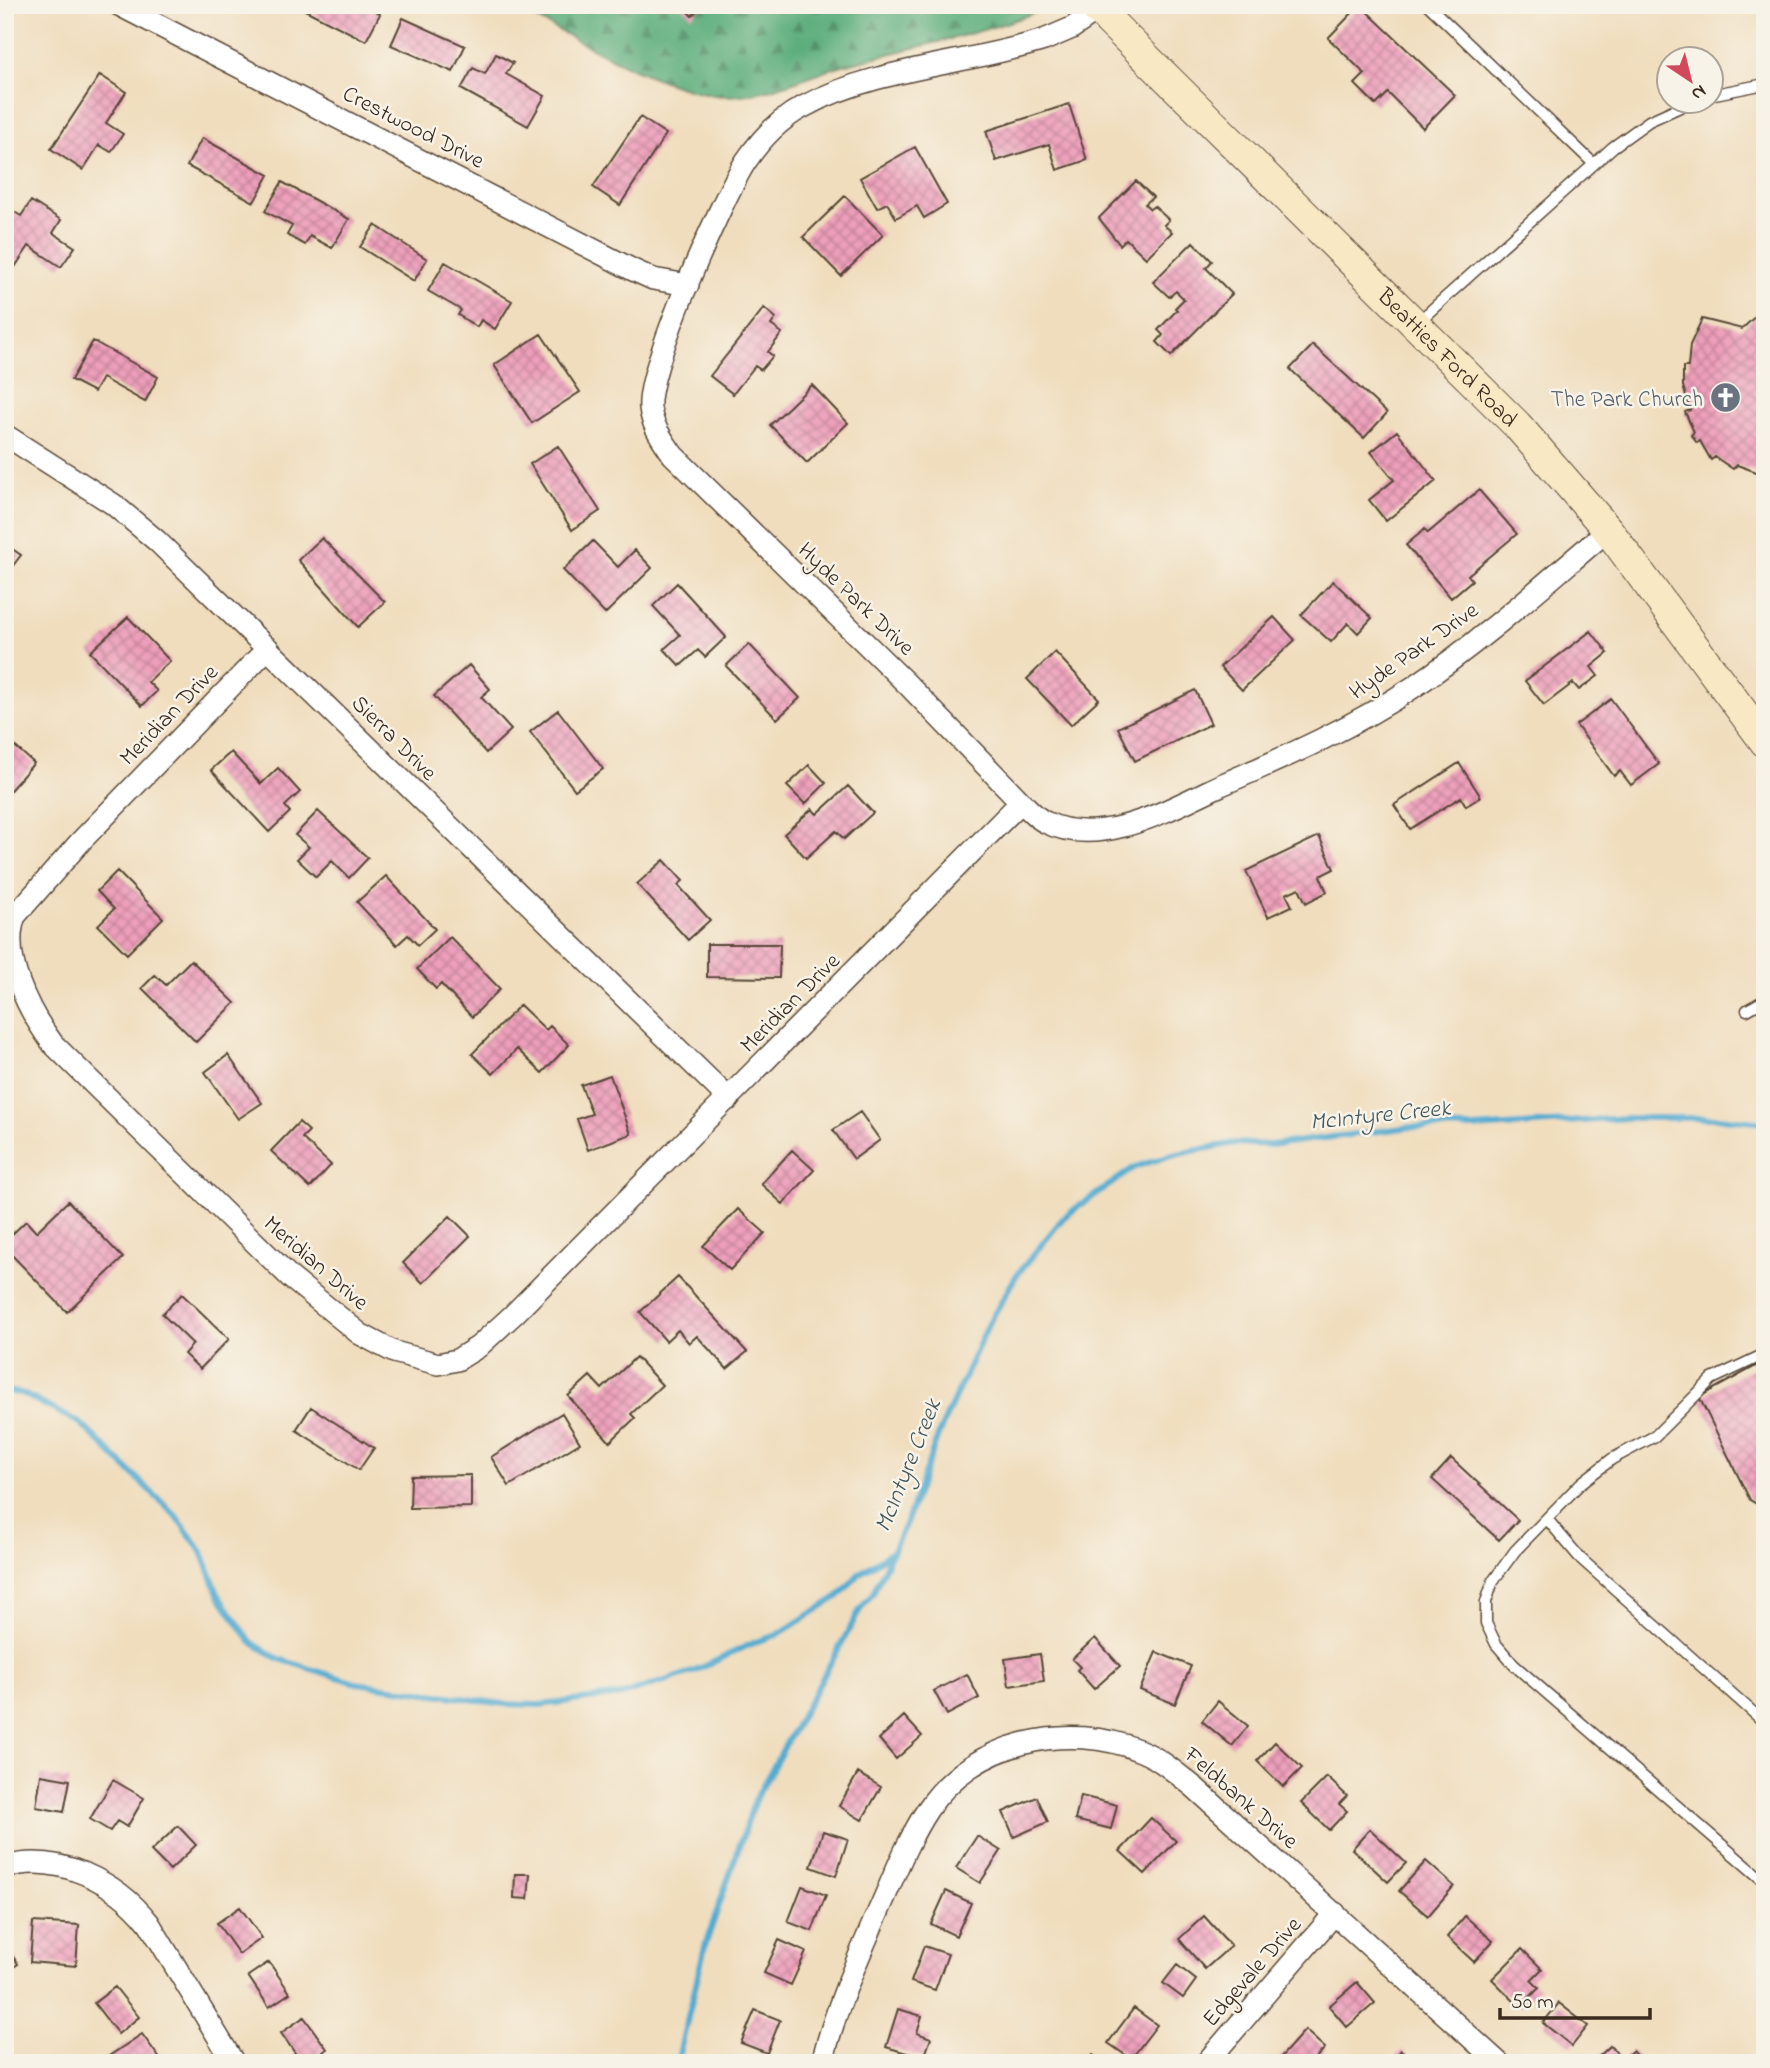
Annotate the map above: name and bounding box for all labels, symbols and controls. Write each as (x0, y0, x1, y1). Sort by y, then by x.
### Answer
north arrow (1654, 46, 1724, 116)
text: N (1685, 77, 1711, 107)
street label: Crestwood Drive (336, 78, 490, 178)
street label: Beatties Ford Road (1368, 281, 1524, 436)
church icon: The Park Church (1709, 381, 1743, 415)
place label: The Park Church (1551, 384, 1703, 417)
street label: Hyde Park Drive (788, 535, 922, 666)
street label: Hyde Park Drive (1343, 595, 1488, 711)
street label: Meridian Drive (113, 657, 227, 774)
street label: Sierra Drive (343, 688, 444, 790)
street label: Meridian Drive (733, 946, 849, 1061)
water label: McIntyre Creek (1308, 1092, 1454, 1141)
street label: Meridian Drive (255, 1209, 376, 1319)
water label: McIntyre Creek (867, 1393, 952, 1538)
street label: Feldbank Drive (1175, 1739, 1305, 1858)
street label: Edgevale Drive (1196, 1910, 1311, 2036)
scale bar (1500, 1977, 1651, 2021)
text: 50 m (1511, 1988, 1554, 2018)

